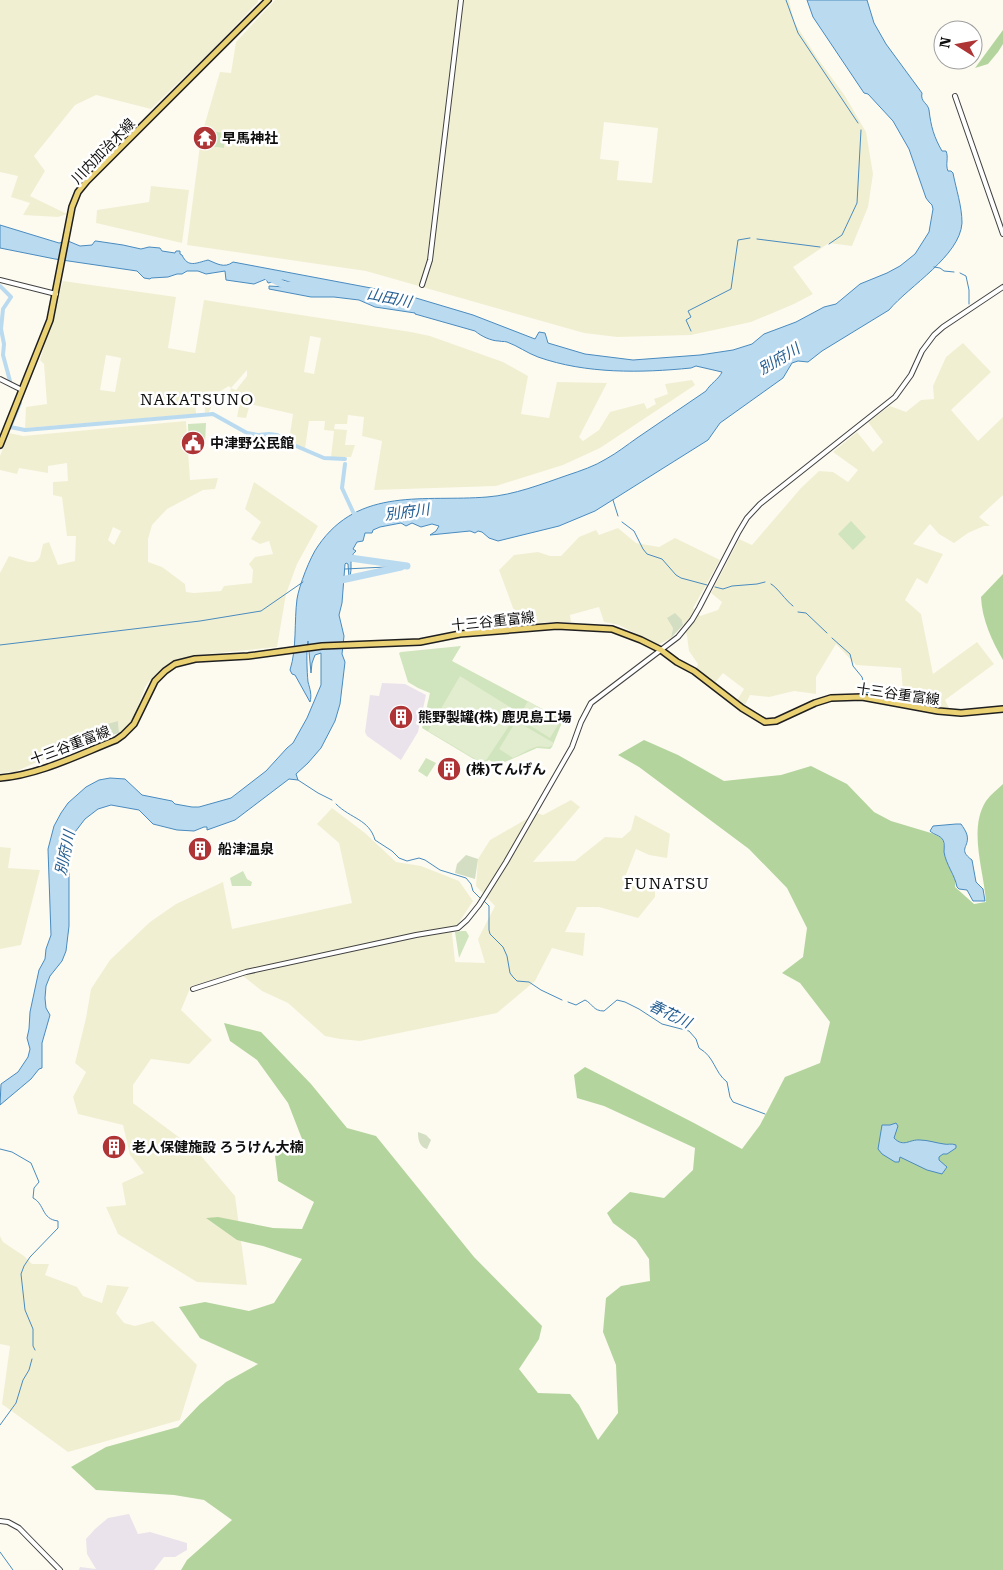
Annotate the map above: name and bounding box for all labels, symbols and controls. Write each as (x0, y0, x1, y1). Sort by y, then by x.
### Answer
north arrow (933, 20, 983, 70)
text: N (936, 35, 954, 49)
street label: 川内加治木線 (68, 115, 138, 187)
temple icon: 早馬神社 (192, 125, 218, 151)
place label: 早馬神社 (222, 130, 278, 146)
water label: 山田川 (365, 285, 415, 312)
water label: 別府川 (755, 339, 805, 378)
district label: NAKATSUNO (140, 390, 254, 409)
public building icon: 中津野公民館 (180, 430, 206, 456)
place label: 中津野公民館 (210, 435, 294, 451)
water label: 別府川 (384, 500, 432, 524)
street label: 十三谷重富線 (450, 609, 536, 633)
street label: 十三谷重富線 (855, 680, 941, 708)
building icon: 熊野製罐(株) 鹿児島工場 (388, 704, 414, 730)
place label: 熊野製罐(株) 鹿児島工場 (418, 709, 572, 725)
street label: 十三谷重富線 (28, 722, 112, 768)
building icon: (株)てんげん (436, 756, 462, 782)
place label: (株)てんげん (466, 761, 546, 777)
water label: 別府川 (52, 827, 79, 877)
building icon: 船津温泉 (187, 836, 213, 862)
place label: 船津温泉 (218, 841, 274, 857)
district label: FUNATSU (624, 874, 710, 893)
water label: 春花川 (646, 996, 696, 1033)
building icon: 老人保健施設 ろうけん大楠 (101, 1134, 127, 1160)
place label: 老人保健施設 ろうけん大楠 (132, 1139, 304, 1155)

